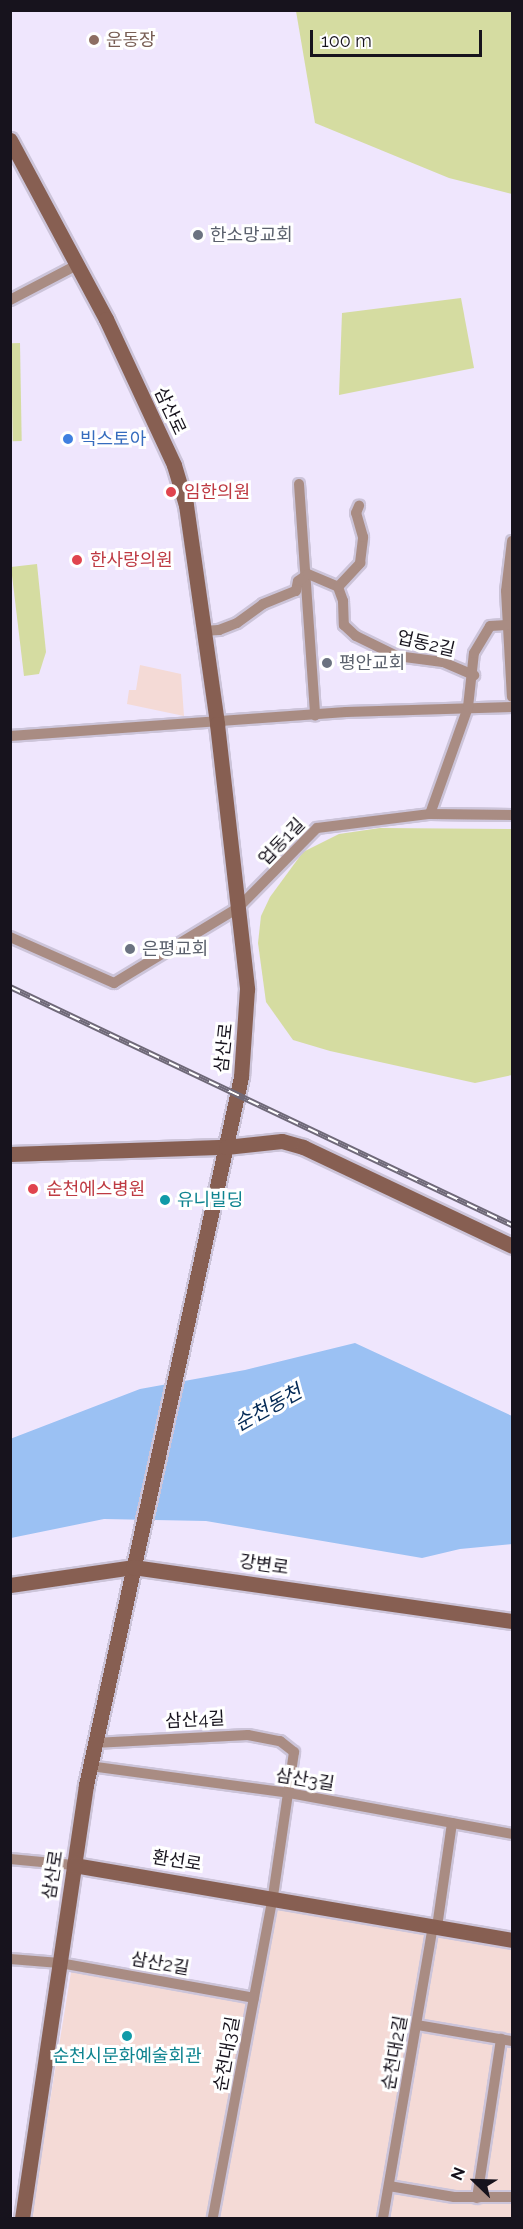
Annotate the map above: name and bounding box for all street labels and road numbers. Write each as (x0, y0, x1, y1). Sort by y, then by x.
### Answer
street label: 삼산로 (150, 384, 190, 438)
street label: 업동2길 (395, 627, 457, 661)
street label: 업동1길 (254, 814, 310, 870)
street label: 삼산로 (211, 1022, 237, 1074)
street label: 강변로 (238, 1551, 290, 1579)
street label: 삼산4길 (165, 1708, 225, 1732)
street label: 삼산3길 (274, 1765, 336, 1795)
street label: 환선로 (151, 1846, 203, 1876)
street label: 삼산로 (38, 1849, 68, 1901)
street label: 삼산2길 (129, 1948, 191, 1980)
street label: 순천대2길 (378, 2014, 412, 2092)
street label: 순천대3길 (210, 2015, 244, 2093)

